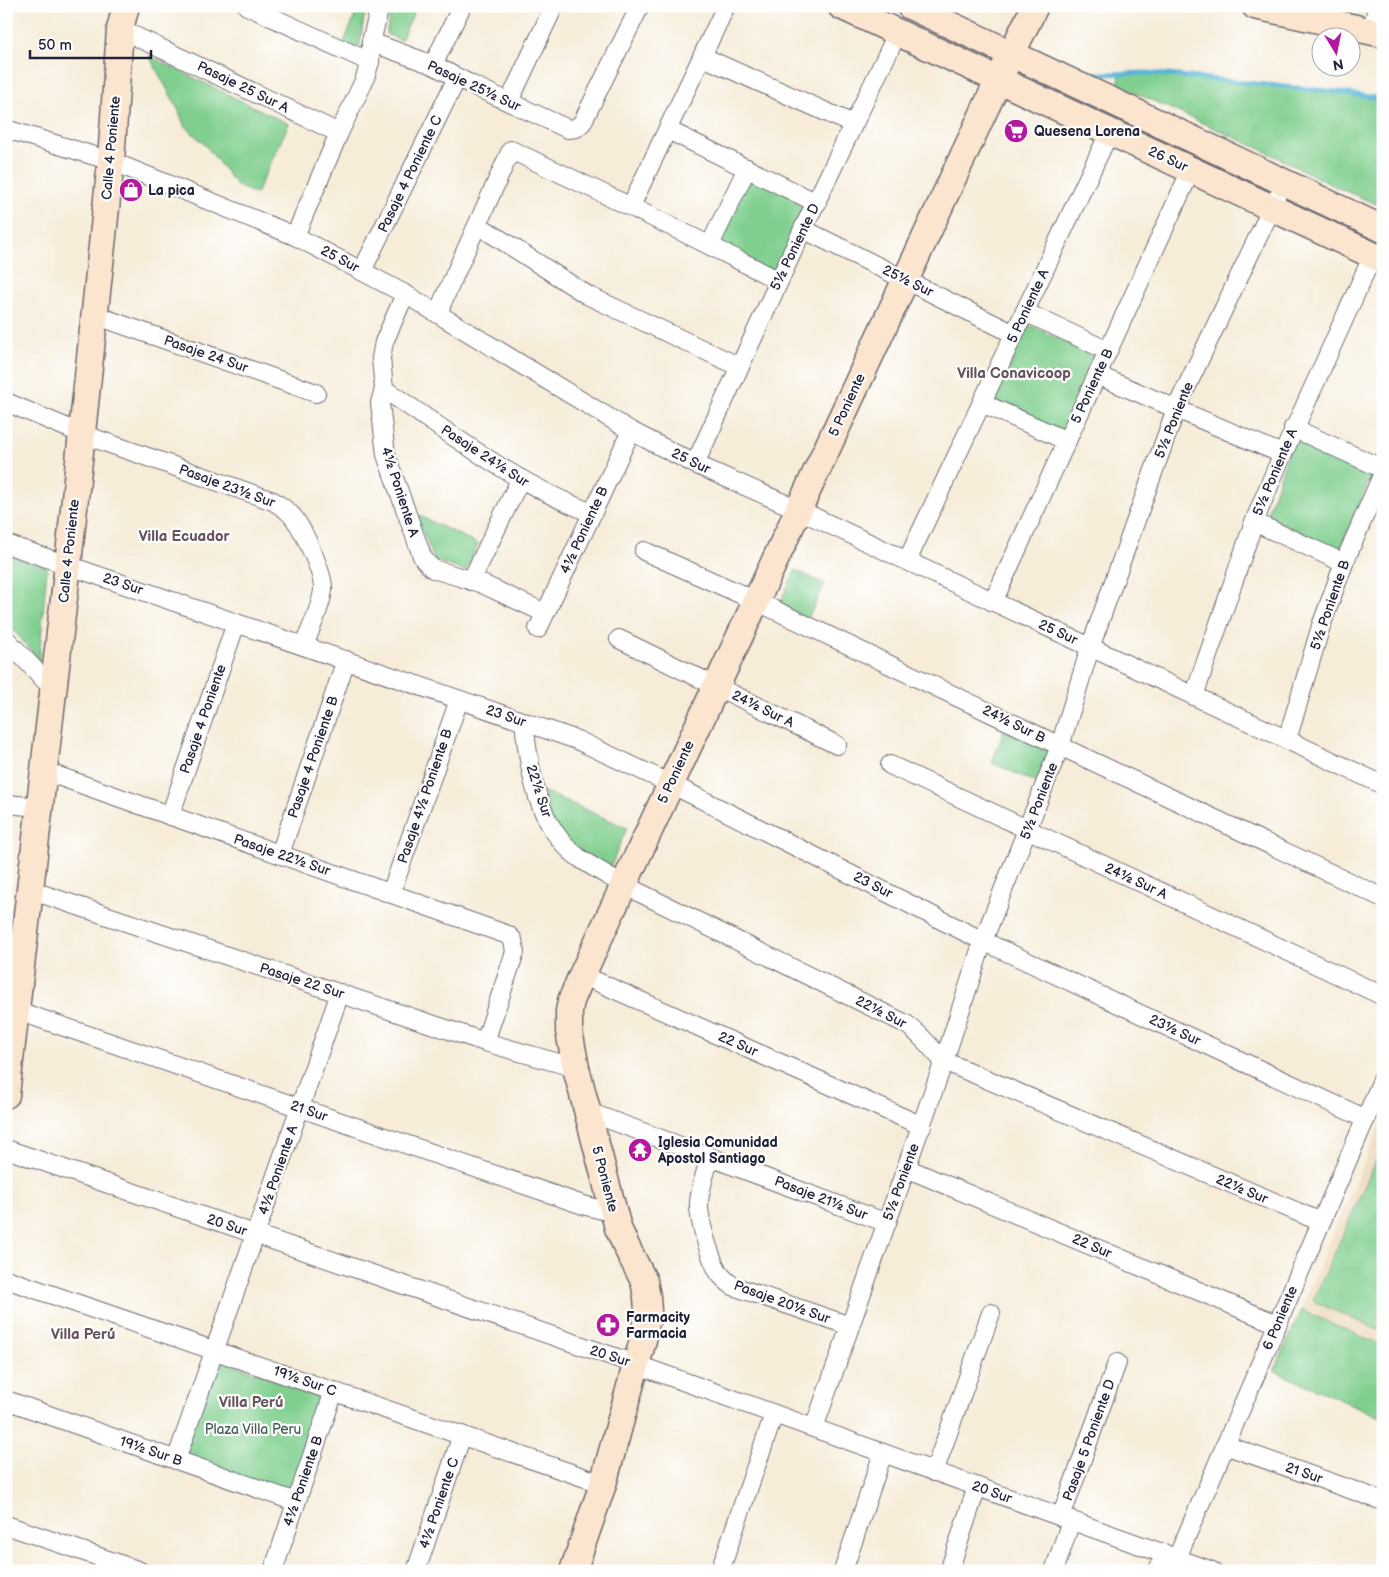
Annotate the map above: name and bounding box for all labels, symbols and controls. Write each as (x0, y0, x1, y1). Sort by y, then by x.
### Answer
scale bar (30, 28, 151, 60)
north arrow (1312, 28, 1362, 78)
text: 50 m (38, 36, 72, 55)
text: N (1332, 55, 1345, 74)
street label: Pasaje 25 Sur A (194, 57, 292, 117)
street label: Pasaje 25½ Sur (425, 57, 524, 115)
street label: Calle 4 Poniente (98, 95, 124, 201)
street label: Pasaje 4 Poniente C (374, 113, 446, 235)
supermarket icon: Quesena Lorena (1003, 118, 1029, 144)
place label: Quesena Lorena (1034, 123, 1140, 140)
street label: 26 Sur (1146, 142, 1191, 176)
shop icon: La pica (118, 177, 144, 203)
place label: La pica (148, 182, 195, 199)
street label: 5½ Poniente D (767, 201, 823, 293)
street label: 25 Sur (318, 242, 363, 277)
street label: 25½ Sur (880, 261, 937, 301)
street label: 5 Poniente A (1003, 266, 1053, 346)
street label: Pasaje 24 Sur (162, 332, 251, 377)
street label: 5 Poniente B (1067, 345, 1117, 426)
district label: Villa Conavicoop (957, 364, 1071, 383)
street label: 5 Poniente (825, 371, 869, 439)
street label: 5½ Poniente (1151, 379, 1197, 461)
street label: Pasaje 24½ Sur (438, 421, 533, 491)
street label: 5½ Poniente A (1249, 425, 1301, 518)
street label: 25 Sur (669, 444, 714, 478)
street label: 4½ Poniente A (377, 445, 423, 540)
street label: Pasaje 23½ Sur (177, 461, 278, 512)
street label: 4½ Poniente B (556, 483, 612, 577)
street label: Calle 4 Poniente (55, 498, 83, 604)
district label: Villa Ecuador (139, 527, 230, 546)
street label: 5½ Poniente B (1307, 557, 1354, 652)
street label: 23 Sur (101, 569, 146, 599)
street label: 25 Sur (1036, 616, 1081, 649)
street label: Pasaje 4 Poniente (176, 662, 230, 776)
street label: 24½ Sur A (729, 687, 797, 732)
street label: Pasaje 4 Poniente B (284, 693, 342, 820)
street label: 23 Sur (484, 701, 529, 731)
street label: 24½ Sur B (980, 701, 1049, 747)
street label: Pasaje 4½ Poniente B (394, 726, 456, 866)
street label: 5 Poniente (654, 738, 698, 806)
street label: 5½ Poniente (1017, 760, 1061, 842)
street label: 22½ Sur (522, 762, 556, 821)
street label: Pasaje 22½ Sur (231, 830, 333, 880)
street label: 24½ Sur A (1102, 859, 1170, 903)
street label: 23 Sur (851, 868, 896, 902)
street label: Pasaje 22 Sur (258, 959, 347, 1003)
street label: 22½ Sur (853, 992, 910, 1032)
street label: 23½ Sur (1147, 1011, 1204, 1050)
street label: 22 Sur (716, 1028, 761, 1061)
street label: 21 Sur (288, 1097, 331, 1126)
street label: 4½ Poniente A (255, 1122, 301, 1217)
place label: Iglesia Comunidad Apostol Santiago (657, 1134, 778, 1167)
temple icon: Iglesia Comunidad Apostol Santiago (627, 1137, 653, 1163)
street label: 5½ Poniente (879, 1141, 923, 1223)
street label: 5 Poniente (588, 1144, 622, 1214)
street label: 22½ Sur (1214, 1170, 1271, 1208)
street label: Pasaje 21½ Sur (772, 1172, 871, 1224)
street label: 20 Sur (205, 1210, 250, 1240)
street label: 22 Sur (1070, 1230, 1115, 1262)
street label: Pasaje 20½ Sur (732, 1277, 833, 1328)
street label: 6 Poniente (1259, 1283, 1301, 1353)
place label: Farmacity Farmacia (626, 1309, 690, 1342)
pharmacy icon: Farmacity Farmacia (595, 1312, 621, 1338)
district label: Villa Perú (51, 1325, 115, 1344)
street label: 20 Sur (588, 1342, 633, 1371)
street label: 19½ Sur C (271, 1362, 339, 1400)
street label: Pasaje 5 Poniente D (1059, 1377, 1119, 1503)
district label: Villa Perú (219, 1393, 283, 1412)
park label: Plaza Villa Peru (205, 1421, 301, 1438)
street label: 19½ Sur B (117, 1432, 185, 1470)
street label: 4½ Poniente B (280, 1433, 327, 1529)
street label: 4½ Poniente C (415, 1455, 463, 1551)
street label: 21 Sur (1283, 1459, 1326, 1488)
street label: 20 Sur (970, 1477, 1015, 1507)

